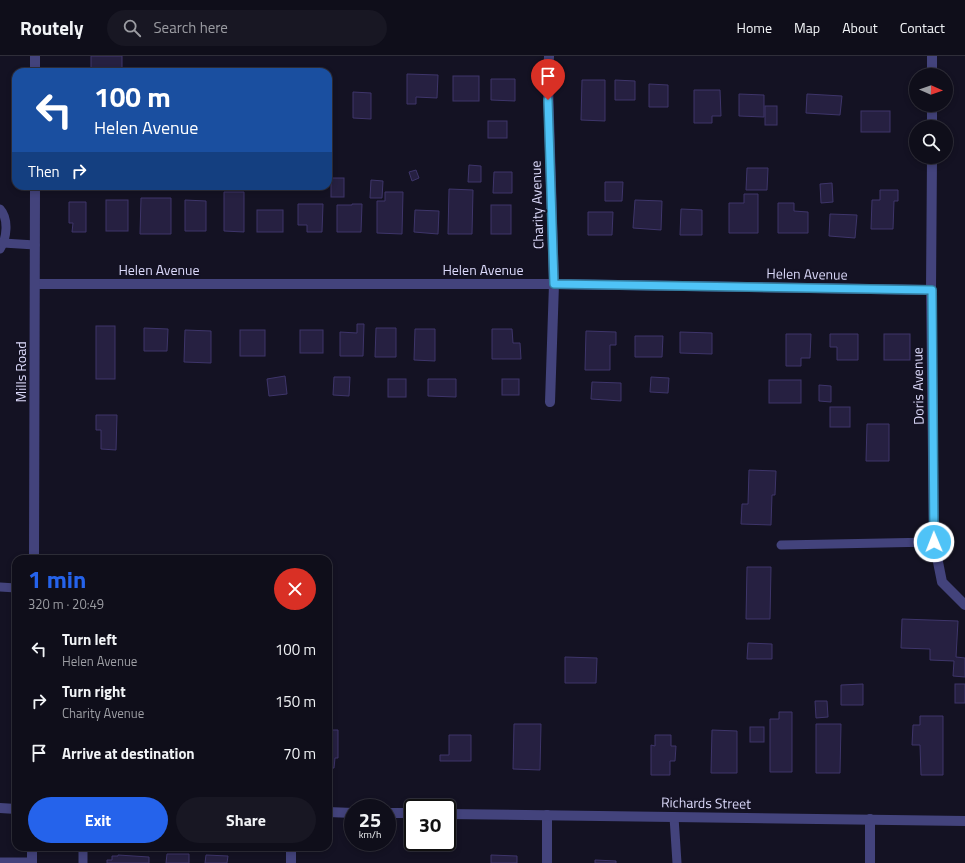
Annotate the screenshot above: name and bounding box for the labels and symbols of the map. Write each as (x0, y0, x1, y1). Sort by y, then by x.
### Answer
pin (531, 59, 565, 100)
north arrow (909, 68, 953, 112)
street label: Charity Avenue (524, 160, 549, 250)
street label: Helen Avenue (118, 259, 200, 280)
street label: Helen Avenue (442, 259, 524, 280)
street label: Helen Avenue (766, 262, 848, 285)
street label: Mills Road (10, 341, 31, 403)
street label: Doris Avenue (906, 347, 929, 425)
position arrow (913, 521, 955, 563)
street label: Richards Street (661, 791, 751, 814)
speed limit sign: 30 (404, 799, 456, 851)

